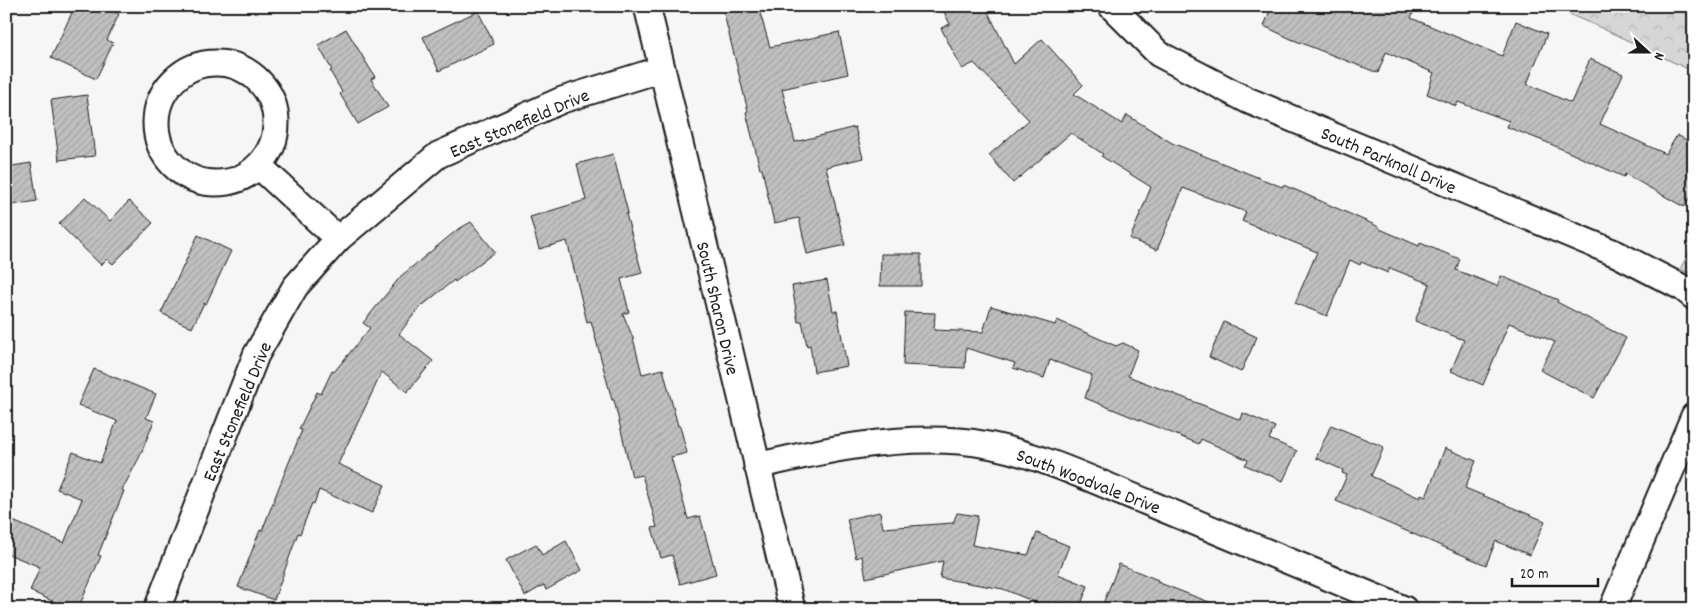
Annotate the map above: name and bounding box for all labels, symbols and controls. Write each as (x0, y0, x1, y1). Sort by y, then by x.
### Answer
north arrow (1622, 28, 1672, 78)
text: N (1648, 49, 1669, 63)
street label: East Stonefield Drive (446, 84, 594, 167)
street label: South Parknoll Drive (1316, 122, 1460, 203)
street label: South Sharon Drive (687, 239, 744, 378)
street label: East Stonefield Drive (198, 338, 281, 486)
street label: South Woodvale Drive (1012, 443, 1164, 523)
scale bar (1512, 555, 1599, 587)
text: 20 m (1520, 564, 1548, 586)

